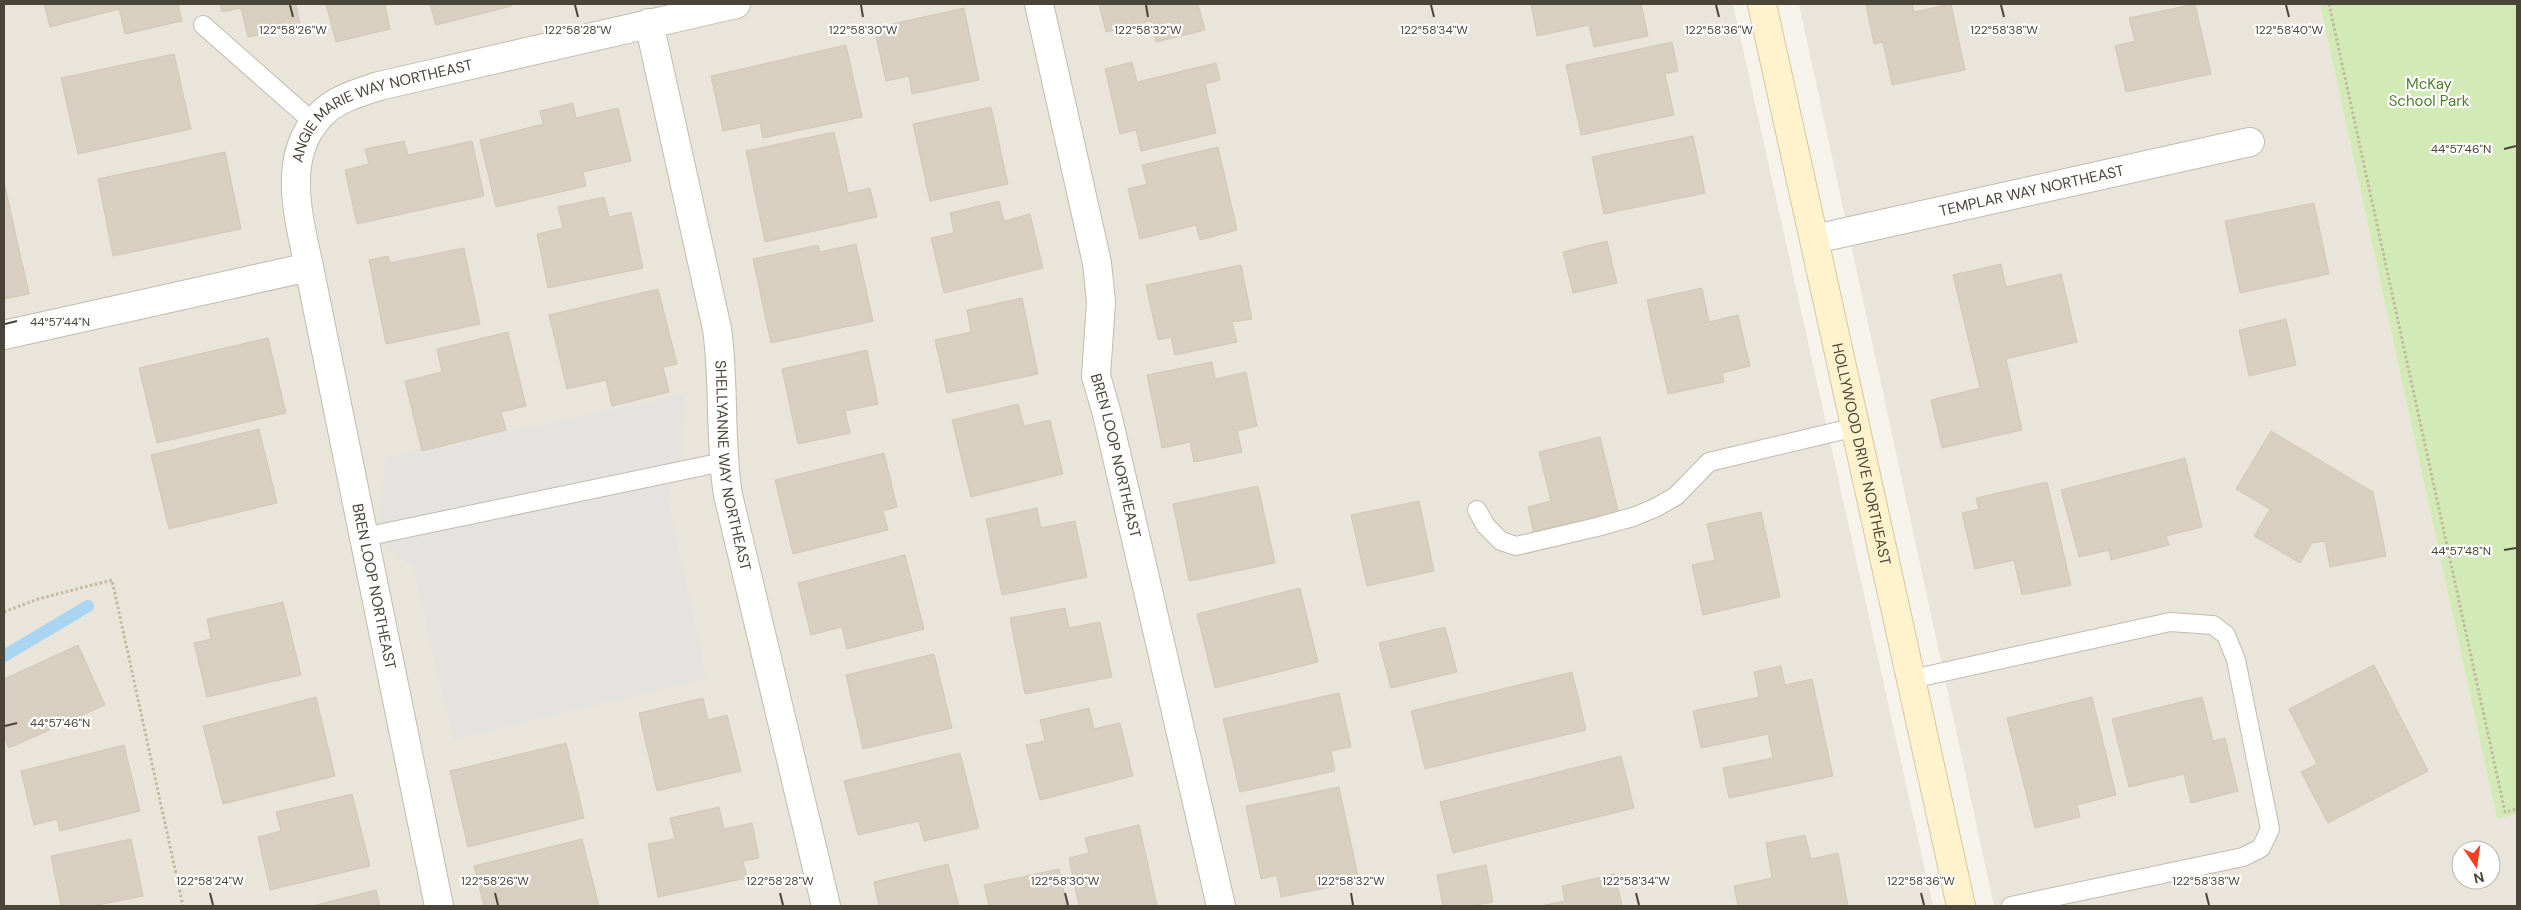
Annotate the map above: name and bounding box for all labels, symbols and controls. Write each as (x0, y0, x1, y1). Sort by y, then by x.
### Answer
text: 122°58'26"W (259, 22, 327, 38)
text: 122°58'28"W (544, 22, 612, 38)
text: 122°58'30"W (829, 22, 898, 38)
text: 122°58'32"W (1114, 22, 1182, 38)
text: 122°58'34"W (1400, 22, 1468, 38)
text: 122°58'36"W (1685, 22, 1753, 38)
text: 122°58'38"W (1970, 22, 2038, 38)
text: 122°58'40"W (2255, 22, 2323, 38)
street label: ANGIE MARIE WAY NORTHEAST (288, 55, 475, 164)
park label: McKay School Park (2389, 74, 2470, 111)
text: 44°57'46"N (2431, 141, 2491, 157)
street label: TEMPLAR WAY NORTHEAST (1937, 160, 2126, 221)
text: 44°57'44"N (30, 314, 90, 330)
street label: HOLLYWOOD DRIVE NORTHEAST (1827, 341, 1896, 567)
street label: SHELLYANNE WAY NORTHEAST (710, 360, 756, 573)
street label: BREN LOOP NORTHEAST (1086, 371, 1145, 540)
street label: BREN LOOP NORTHEAST (347, 502, 401, 671)
text: 44°57'48"N (2431, 543, 2491, 559)
text: 44°57'46"N (30, 715, 90, 731)
north arrow (2451, 840, 2501, 890)
text: N (2472, 868, 2486, 888)
text: 122°58'24"W (176, 873, 244, 889)
text: 122°58'26"W (461, 873, 529, 889)
text: 122°58'28"W (746, 873, 814, 889)
text: 122°58'30"W (1031, 873, 1100, 889)
text: 122°58'32"W (1317, 873, 1385, 889)
text: 122°58'34"W (1602, 873, 1670, 889)
text: 122°58'36"W (1887, 873, 1955, 889)
text: 122°58'38"W (2172, 873, 2240, 889)

